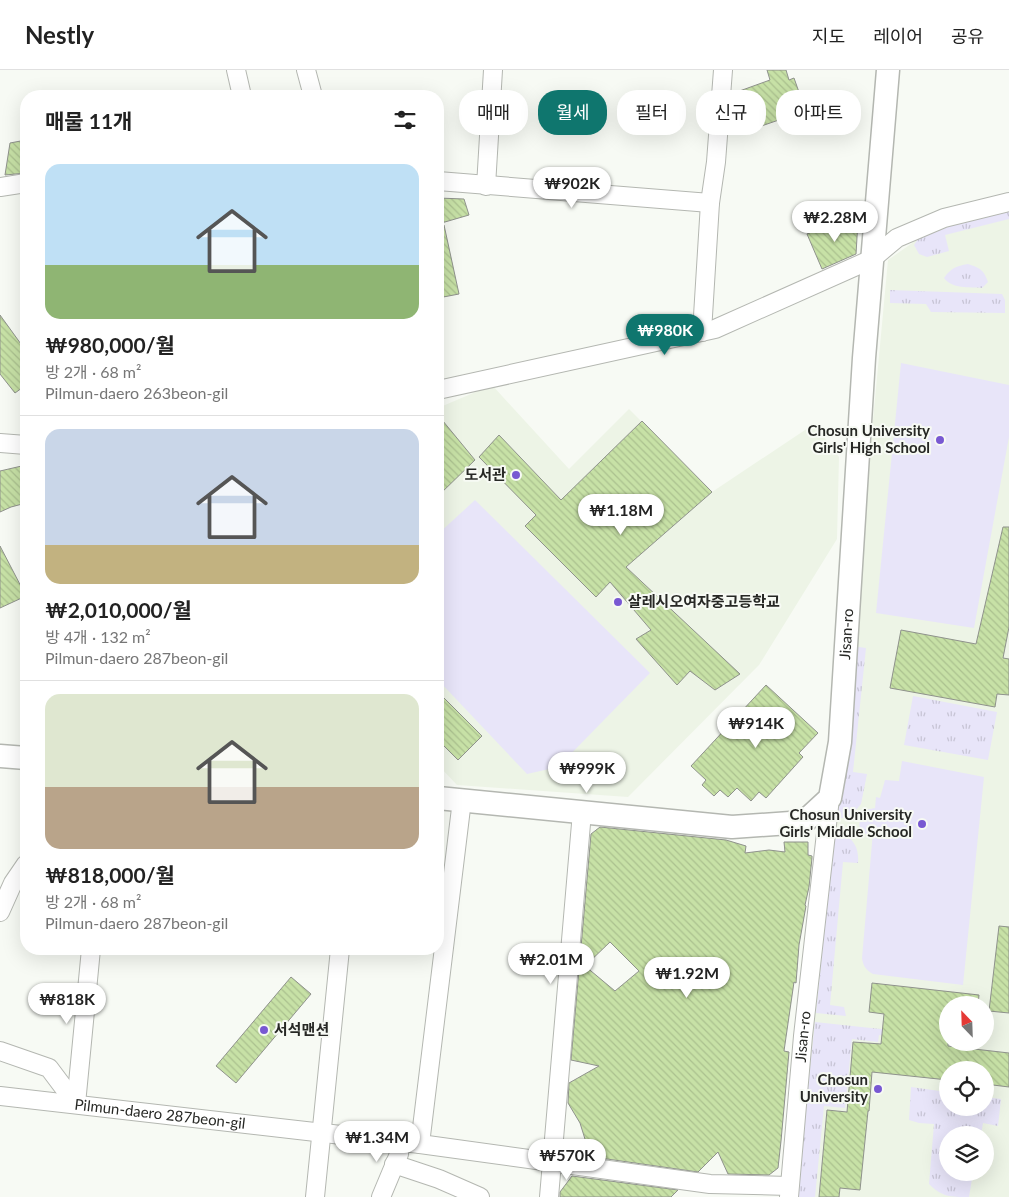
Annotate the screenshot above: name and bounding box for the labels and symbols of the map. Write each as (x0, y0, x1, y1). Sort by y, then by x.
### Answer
pin: ₩902K (537, 166, 607, 209)
pin: ₩2.28M (794, 200, 876, 243)
pin: ₩980K (630, 314, 700, 356)
place label: Chosun University Girls' High School (808, 421, 930, 456)
marker: Chosun University Girls' High School (934, 434, 946, 446)
place label: 도서관 (465, 465, 506, 483)
marker: 도서관 (510, 469, 522, 481)
pin: ₩1.18M (580, 494, 662, 536)
place label: 살레시오여자중고등학교 (628, 592, 780, 610)
marker: 살레시오여자중고등학교 (612, 596, 624, 608)
street label: Jisan-ro (835, 608, 856, 660)
pin: ₩914K (721, 706, 791, 749)
pin: ₩999K (552, 752, 622, 794)
place label: Chosun University Girls' Middle School (779, 805, 912, 840)
marker: Chosun University Girls' Middle School (916, 818, 928, 830)
pin: ₩2.01M (510, 942, 592, 985)
pin: ₩1.92M (646, 956, 728, 999)
pin: ₩818K (32, 982, 102, 1025)
north arrow (939, 996, 994, 1051)
street label: Jisan-ro (791, 1010, 814, 1063)
place label: 서석맨션 (274, 1020, 329, 1038)
marker: 서석맨션 (258, 1024, 270, 1036)
place label: Chosun University (800, 1070, 868, 1105)
marker: Chosun University (872, 1083, 884, 1095)
street label: Pilmun-daero 287beon-gil (74, 1095, 247, 1132)
pin: ₩1.34M (336, 1120, 418, 1163)
pin: ₩570K (532, 1138, 602, 1181)

